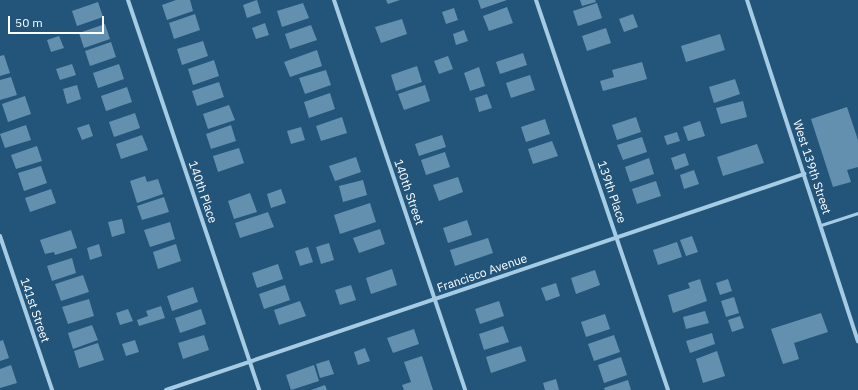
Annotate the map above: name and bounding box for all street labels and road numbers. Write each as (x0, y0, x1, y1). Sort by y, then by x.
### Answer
street label: West 139th Street (790, 118, 834, 216)
street label: 140th Street (391, 157, 427, 227)
street label: 140th Place (186, 159, 220, 225)
street label: 139th Place (595, 159, 629, 225)
street label: Francisco Avenue (435, 251, 529, 295)
street label: 141st Street (17, 276, 53, 344)

